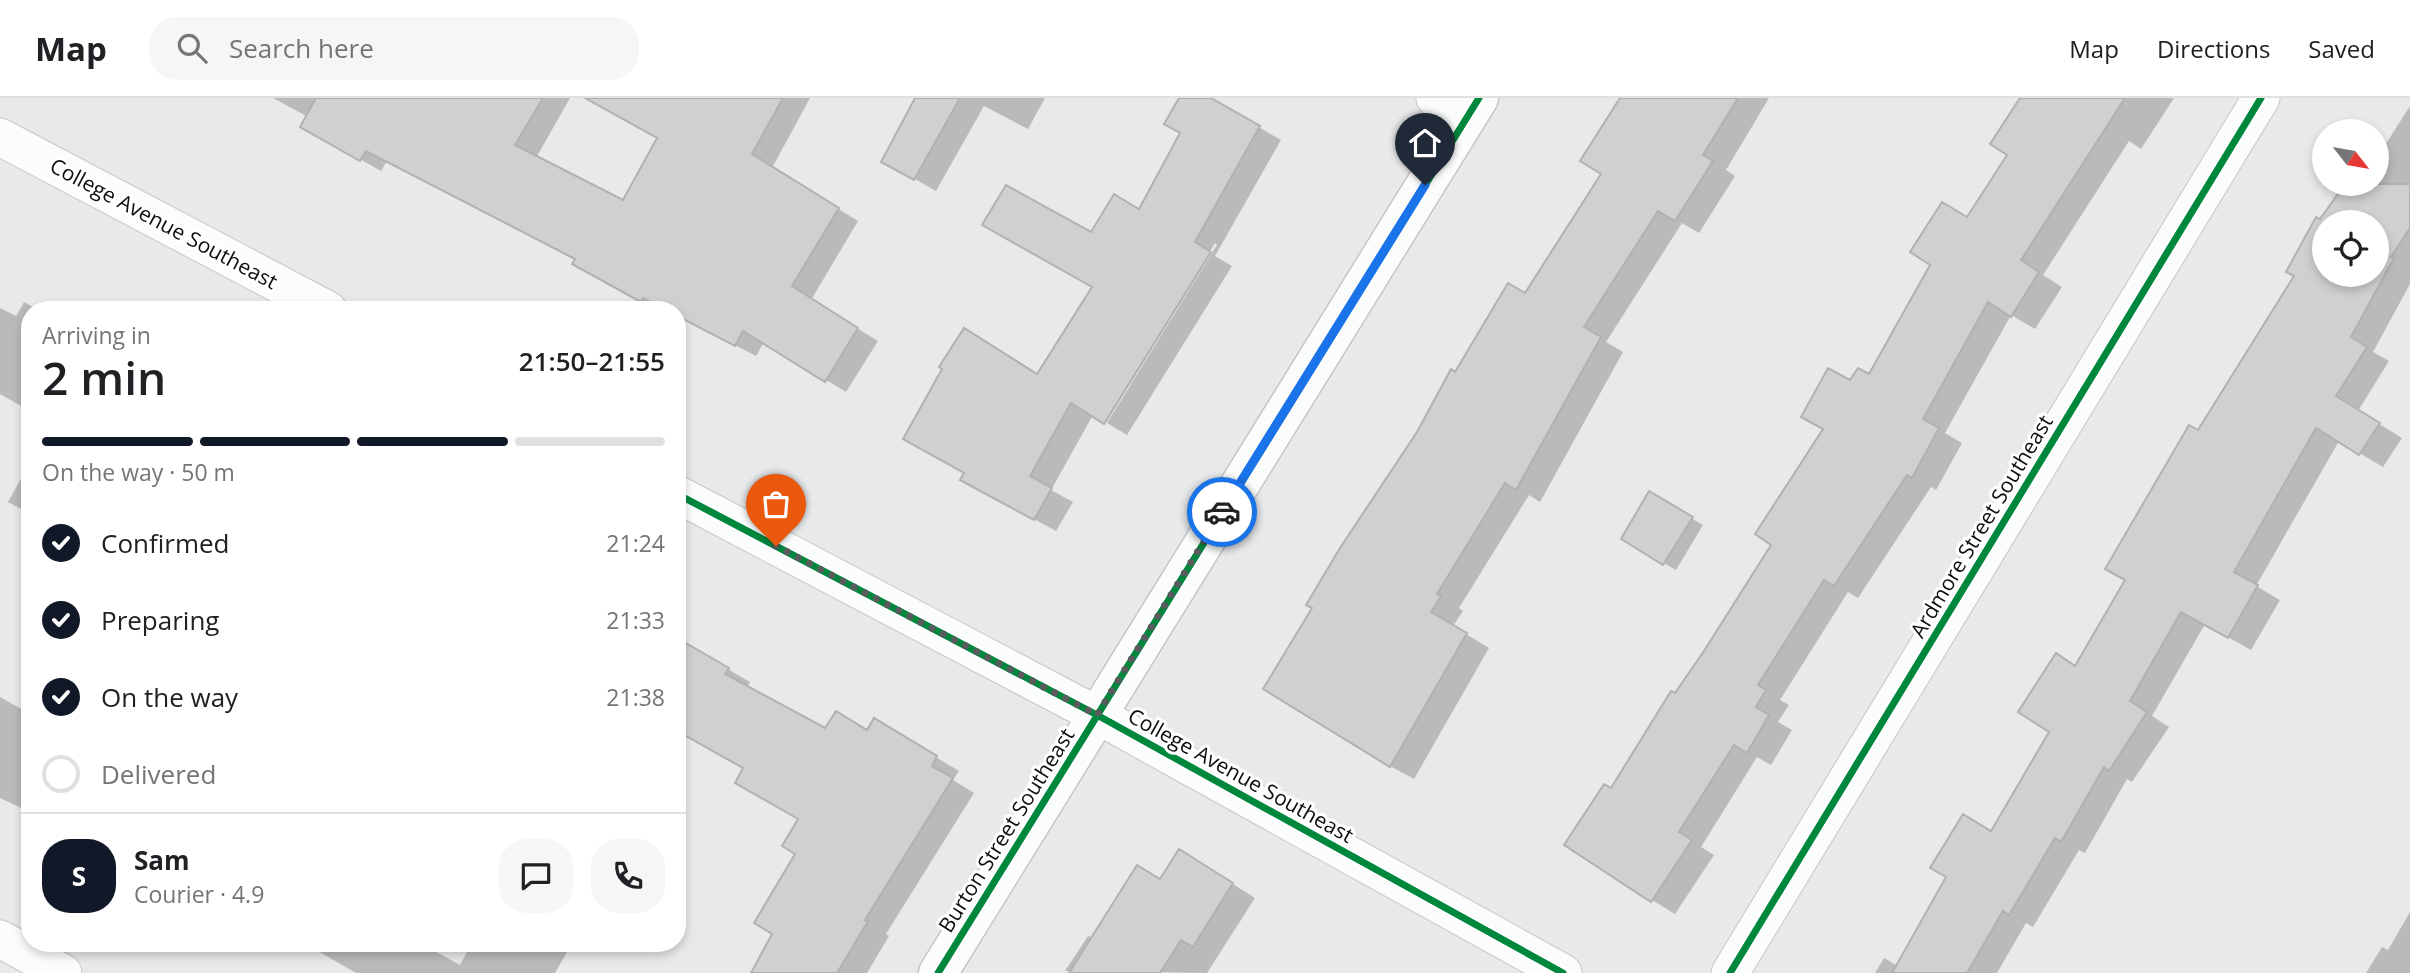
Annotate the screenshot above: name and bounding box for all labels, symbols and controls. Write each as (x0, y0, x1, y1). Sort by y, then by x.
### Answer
search box (149, 17, 639, 80)
text: Map (35, 26, 107, 71)
icon: search (173, 29, 211, 67)
text: Search here (229, 30, 374, 66)
text: Map (2069, 32, 2119, 65)
text: Directions (2157, 32, 2270, 65)
text: Saved (2308, 32, 2375, 65)
pin (1395, 113, 1455, 185)
north arrow (2312, 119, 2389, 196)
map controls (2312, 119, 2389, 287)
icon: home (1406, 124, 1444, 162)
street label: College Avenue Southeast (45, 151, 283, 295)
button: locate (2312, 210, 2389, 287)
text: Arriving in (42, 319, 151, 351)
text: 21:50–21:55 (519, 343, 665, 379)
text: 2 min (42, 346, 166, 408)
street label: Ardmore Street Southeast (1903, 409, 2059, 643)
text: On the way · 50 m (42, 456, 235, 488)
pin (746, 474, 806, 546)
courier (1187, 477, 1257, 547)
icon: bag (757, 485, 795, 523)
icon: car (1203, 493, 1241, 531)
icon: check (42, 524, 80, 562)
text: Confirmed (101, 525, 229, 561)
text: 21:24 (606, 527, 665, 559)
icon: check (42, 601, 80, 639)
text: Preparing (101, 602, 219, 638)
text: 21:33 (606, 604, 665, 636)
icon: check (42, 678, 80, 716)
text: On the way (101, 679, 238, 715)
text: 21:38 (606, 681, 665, 713)
street label: College Avenue Southeast (1123, 701, 1359, 849)
street label: Burton Street Southeast (932, 723, 1080, 937)
text: Delivered (101, 756, 216, 792)
button: chat (499, 839, 573, 913)
button: phone (591, 839, 665, 913)
text: Sam (134, 842, 190, 878)
text: S (72, 858, 86, 894)
text: Courier · 4.9 (134, 878, 264, 910)

